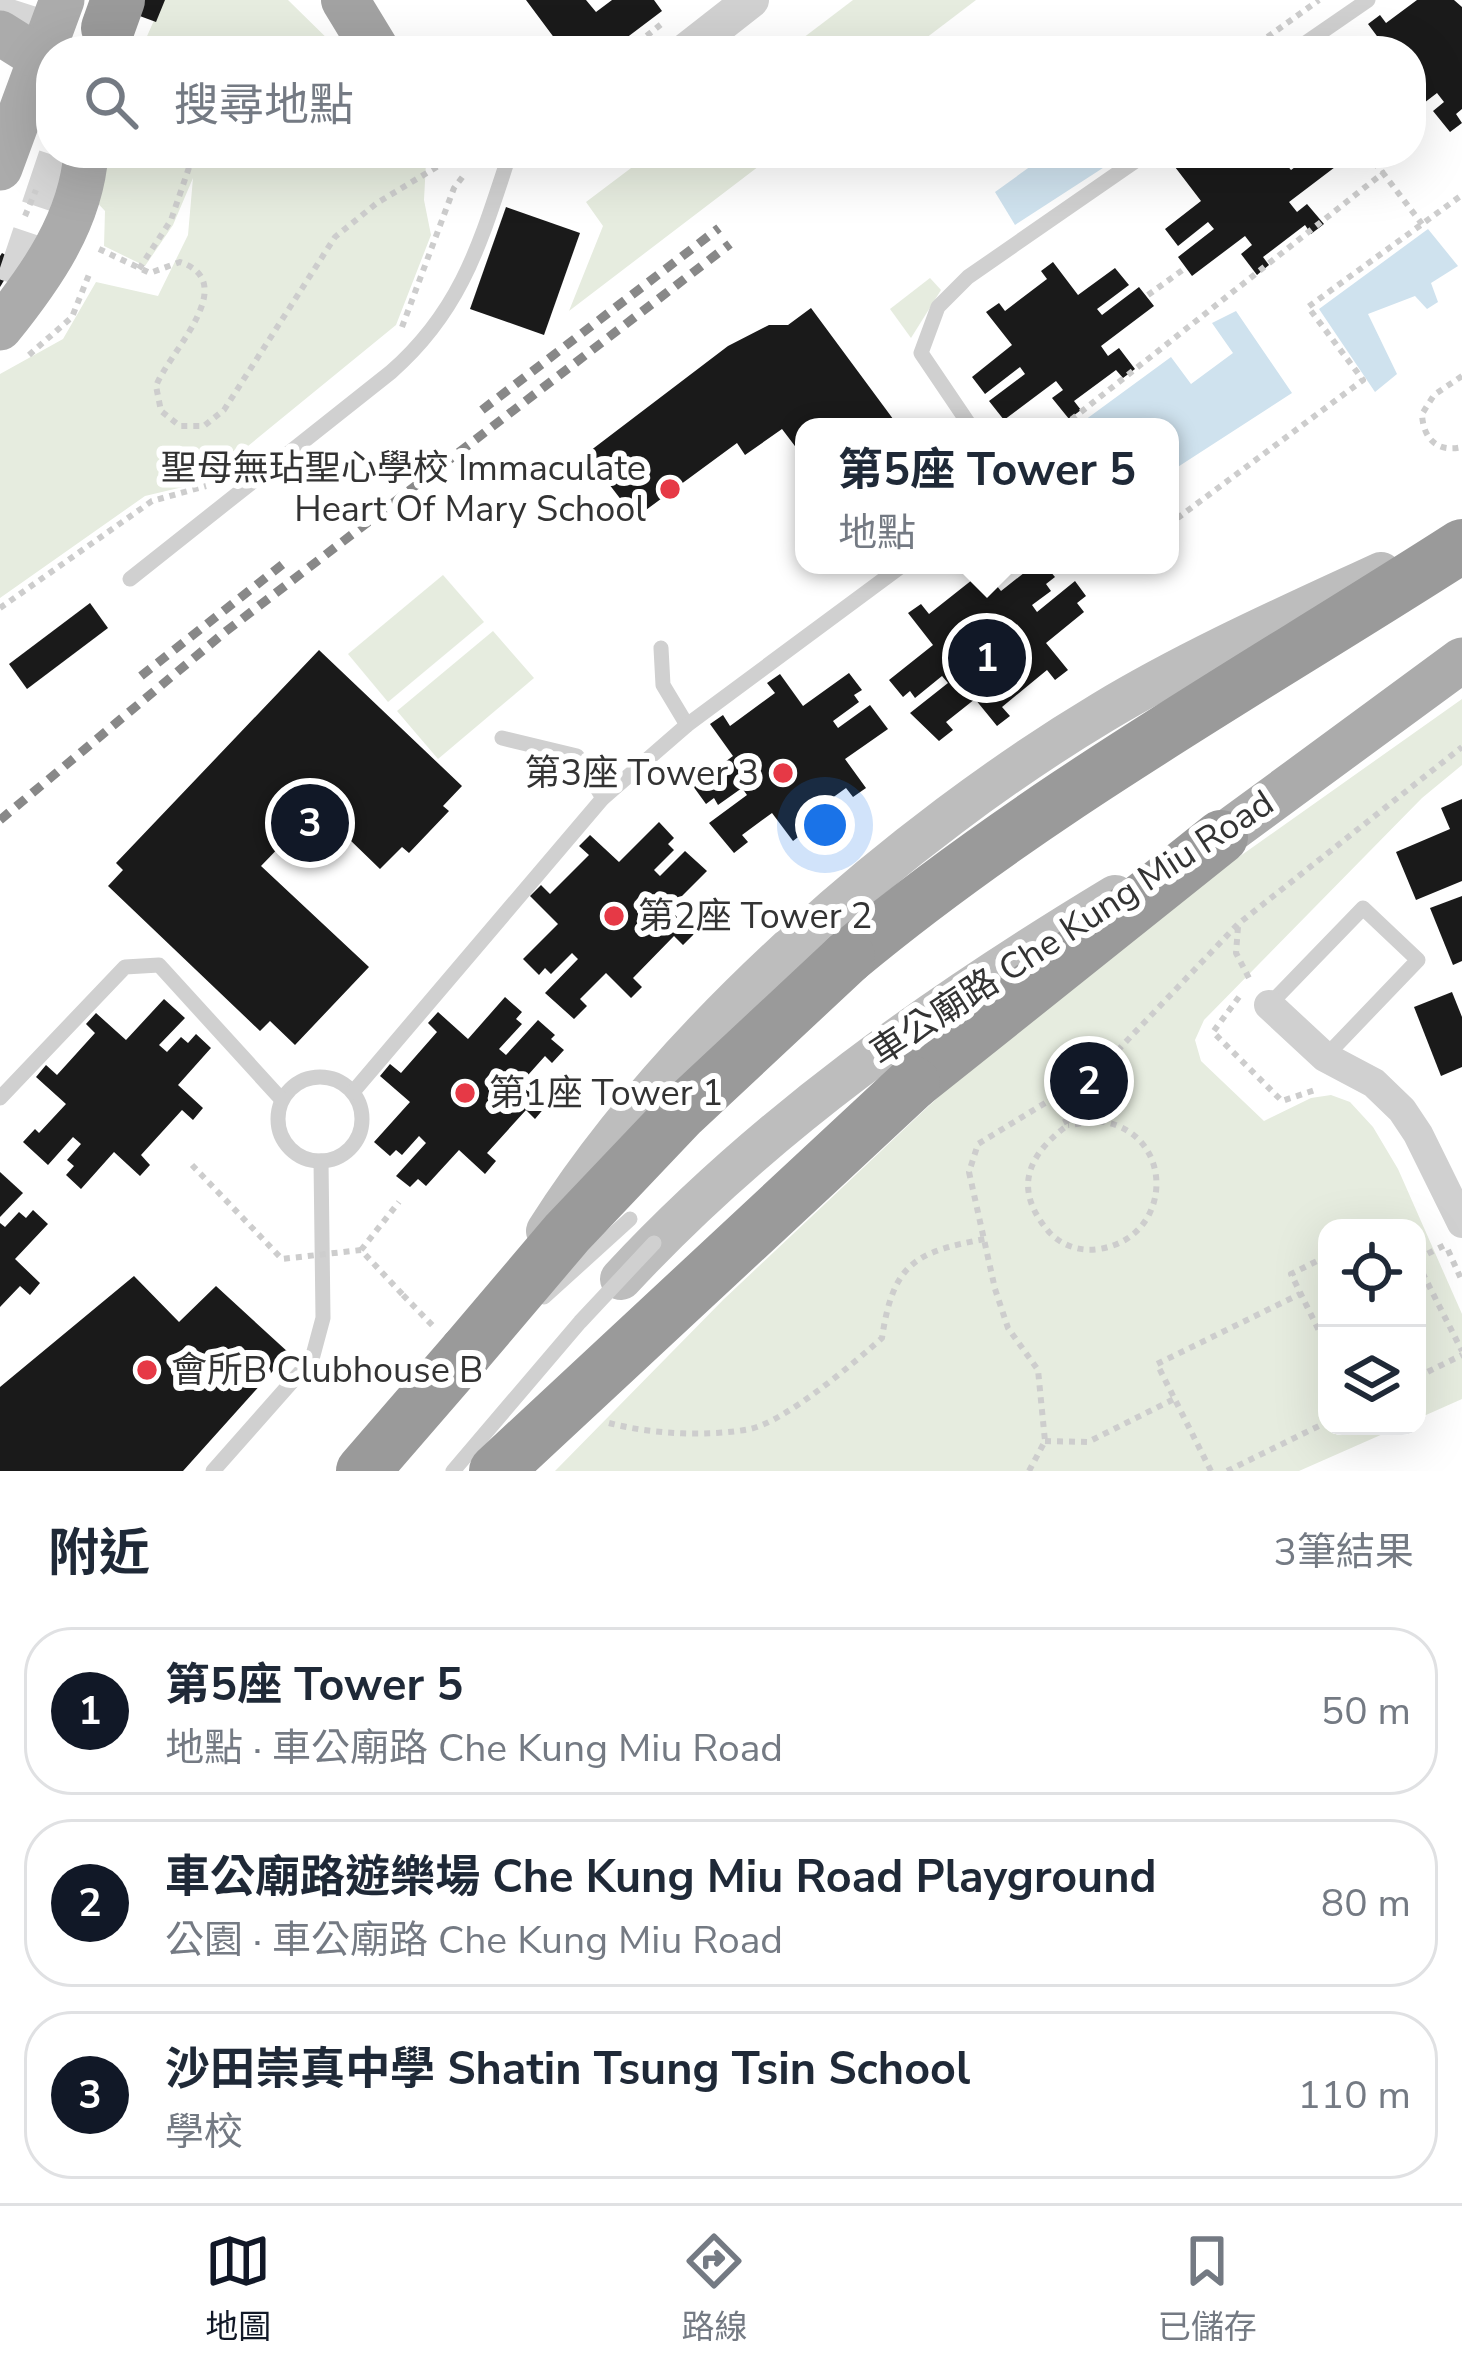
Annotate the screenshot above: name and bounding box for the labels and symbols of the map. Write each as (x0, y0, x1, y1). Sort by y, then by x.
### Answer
place label: 聖母無玷聖心學校 Immaculate Heart Of Mary School (161, 444, 646, 534)
marker: 聖母無玷聖心學校 Immaculate Heart Of Mary School (657, 476, 683, 502)
pin: 1 (948, 613, 1026, 703)
place label: 第3座 Tower 3 (525, 749, 759, 798)
marker: 第3座 Tower 3 (770, 760, 796, 786)
pin: 3 (271, 778, 349, 868)
street label: 車公廟路 Che Kung Miu Road (861, 779, 1283, 1077)
your location (795, 795, 855, 855)
place label: 第2座 Tower 2 (638, 892, 872, 941)
marker: 第2座 Tower 2 (601, 903, 627, 929)
pin: 2 (1050, 1036, 1128, 1126)
place label: 第1座 Tower 1 (489, 1069, 723, 1118)
marker: 第1座 Tower 1 (452, 1080, 478, 1106)
place label: 會所B Clubhouse B (171, 1346, 483, 1395)
marker: 會所B Clubhouse B (134, 1357, 160, 1383)

